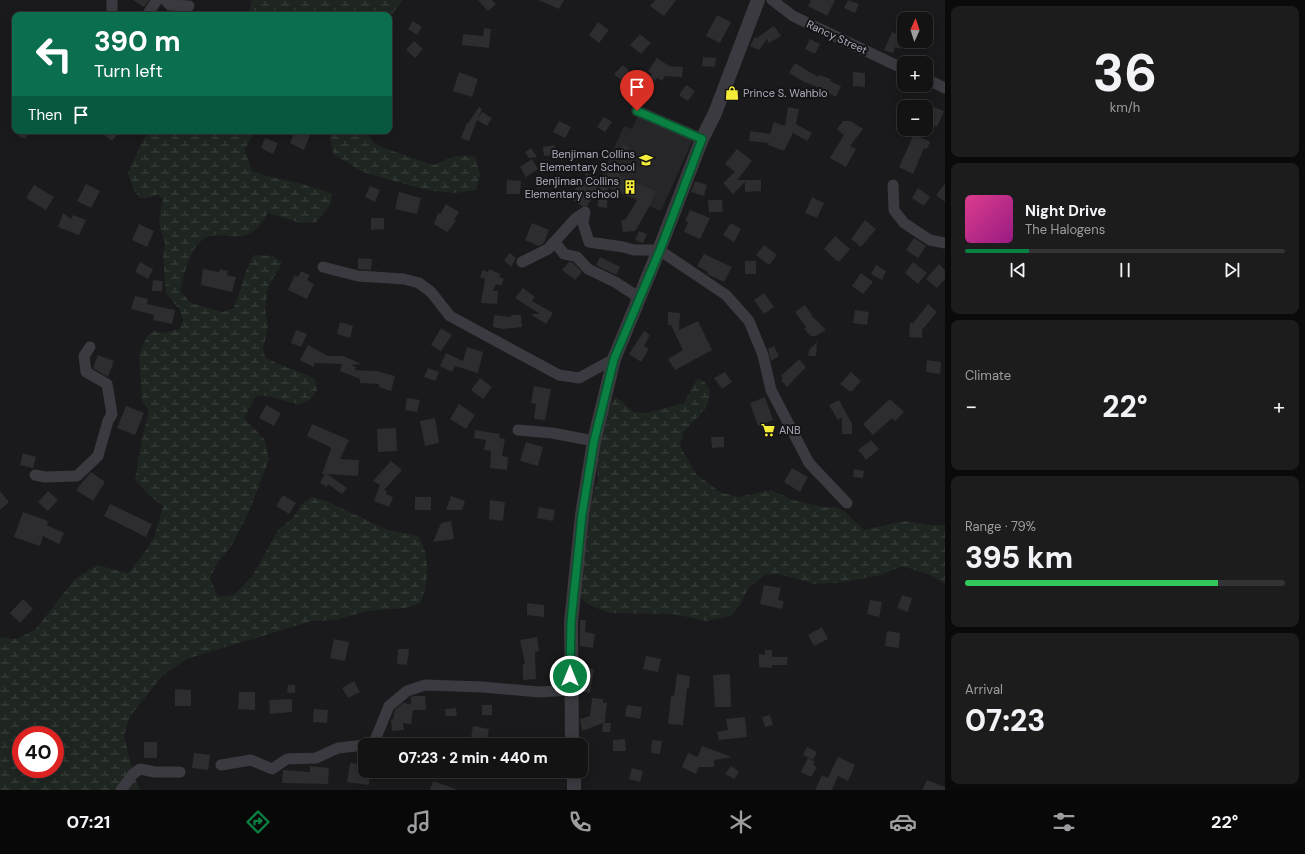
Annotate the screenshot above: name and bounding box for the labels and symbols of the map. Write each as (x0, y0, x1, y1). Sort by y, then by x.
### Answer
north arrow (897, 12, 933, 48)
street label: Rancy Street (805, 17, 869, 57)
pin (620, 70, 654, 111)
shop icon: Prince S. Wahblo (724, 85, 740, 101)
place label: Prince S. Wahblo (743, 86, 828, 100)
place label: Benjiman Collins Elementary School (540, 147, 635, 174)
school or university icon: Benjiman Collins Elementary School (638, 152, 654, 168)
place label: Benjiman Collins Elementary school (525, 174, 619, 201)
building icon: Benjiman Collins Elementary school (622, 179, 638, 195)
supermarket icon: ANB (760, 422, 776, 438)
place label: ANB (779, 423, 801, 437)
position arrow (549, 655, 591, 697)
speed limit sign: 40 (12, 726, 64, 778)

